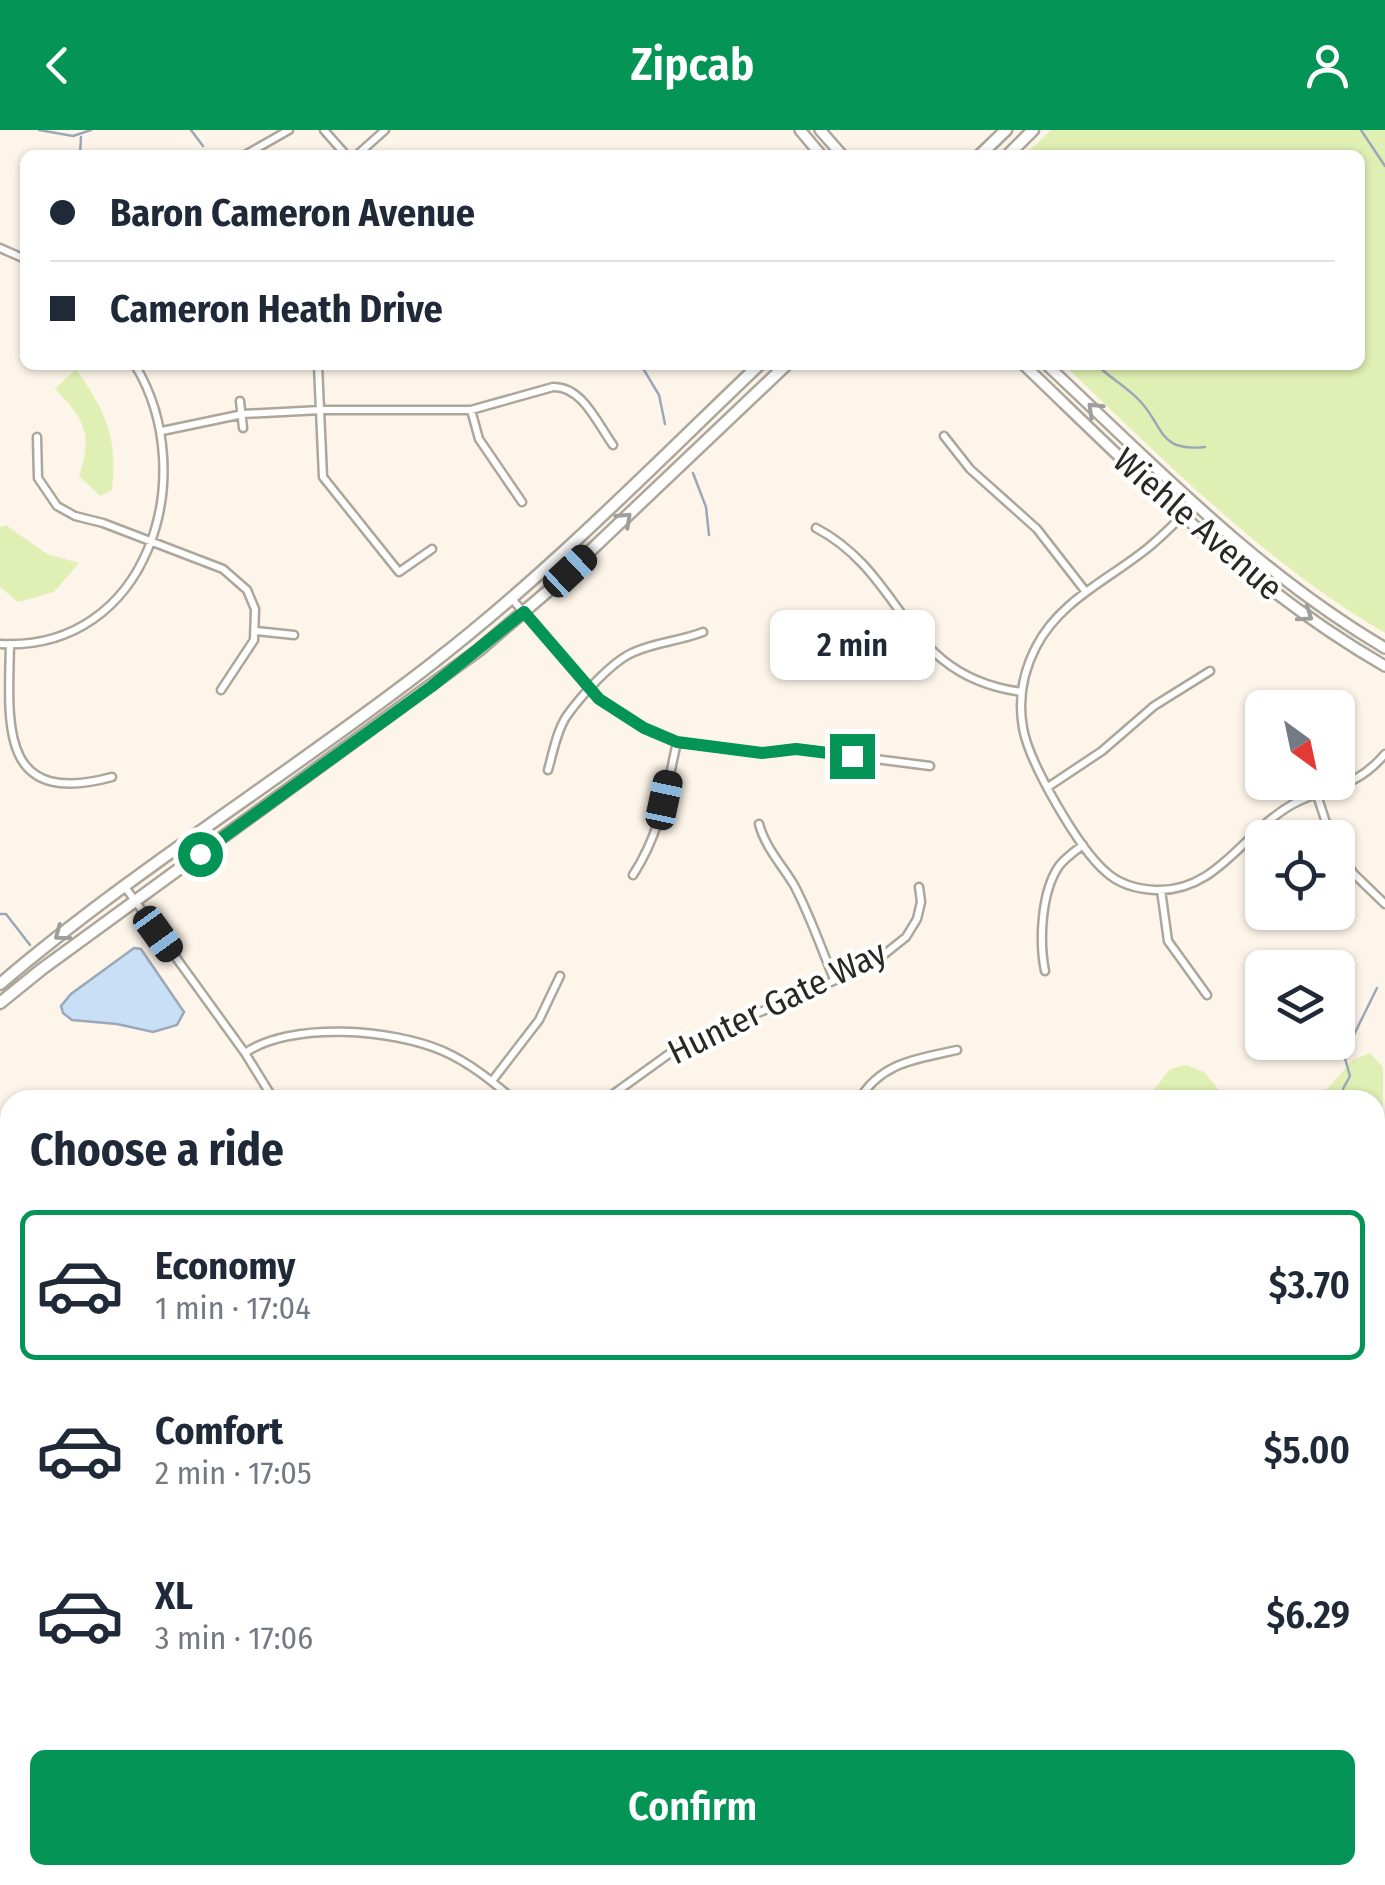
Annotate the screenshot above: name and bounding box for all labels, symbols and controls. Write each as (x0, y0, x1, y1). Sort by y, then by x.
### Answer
icon: back (30, 38, 85, 93)
text: Zipcab (631, 38, 754, 92)
icon: person (1300, 38, 1355, 93)
text: Baron Cameron Avenue (110, 190, 475, 236)
text: Cameron Heath Drive (110, 286, 443, 332)
one-way arrow (1087, 403, 1106, 421)
street label: Wiehle Avenue (1105, 439, 1291, 609)
one-way arrow (613, 512, 632, 530)
car (538, 540, 602, 602)
one-way arrow (1295, 603, 1313, 621)
callout: 2 min (770, 611, 934, 681)
text: 2 min (817, 626, 888, 664)
north arrow (1245, 690, 1355, 800)
map controls (1245, 690, 1355, 1060)
route end (830, 734, 875, 779)
car (643, 768, 685, 832)
button: locate (1245, 820, 1355, 930)
route start (178, 832, 223, 877)
car (128, 901, 188, 967)
one-way arrow (54, 923, 72, 940)
street label: Hunter Gate Way (661, 931, 893, 1073)
button: layers (1245, 950, 1355, 1060)
text: Choose a ride (30, 1123, 284, 1177)
icon: car (35, 1240, 125, 1330)
text: Economy (155, 1243, 295, 1289)
text: $3.70 (1269, 1262, 1350, 1308)
text: 1 min · 17:04 (155, 1289, 311, 1327)
icon: car (35, 1405, 125, 1495)
text: Comfort (155, 1408, 283, 1454)
text: $5.00 (1264, 1427, 1350, 1473)
text: 2 min · 17:05 (155, 1454, 312, 1492)
icon: car (35, 1570, 125, 1660)
text: XL (155, 1573, 193, 1619)
text: $6.29 (1266, 1592, 1350, 1638)
text: 3 min · 17:06 (155, 1619, 313, 1657)
button: Confirm (30, 1750, 1355, 1865)

